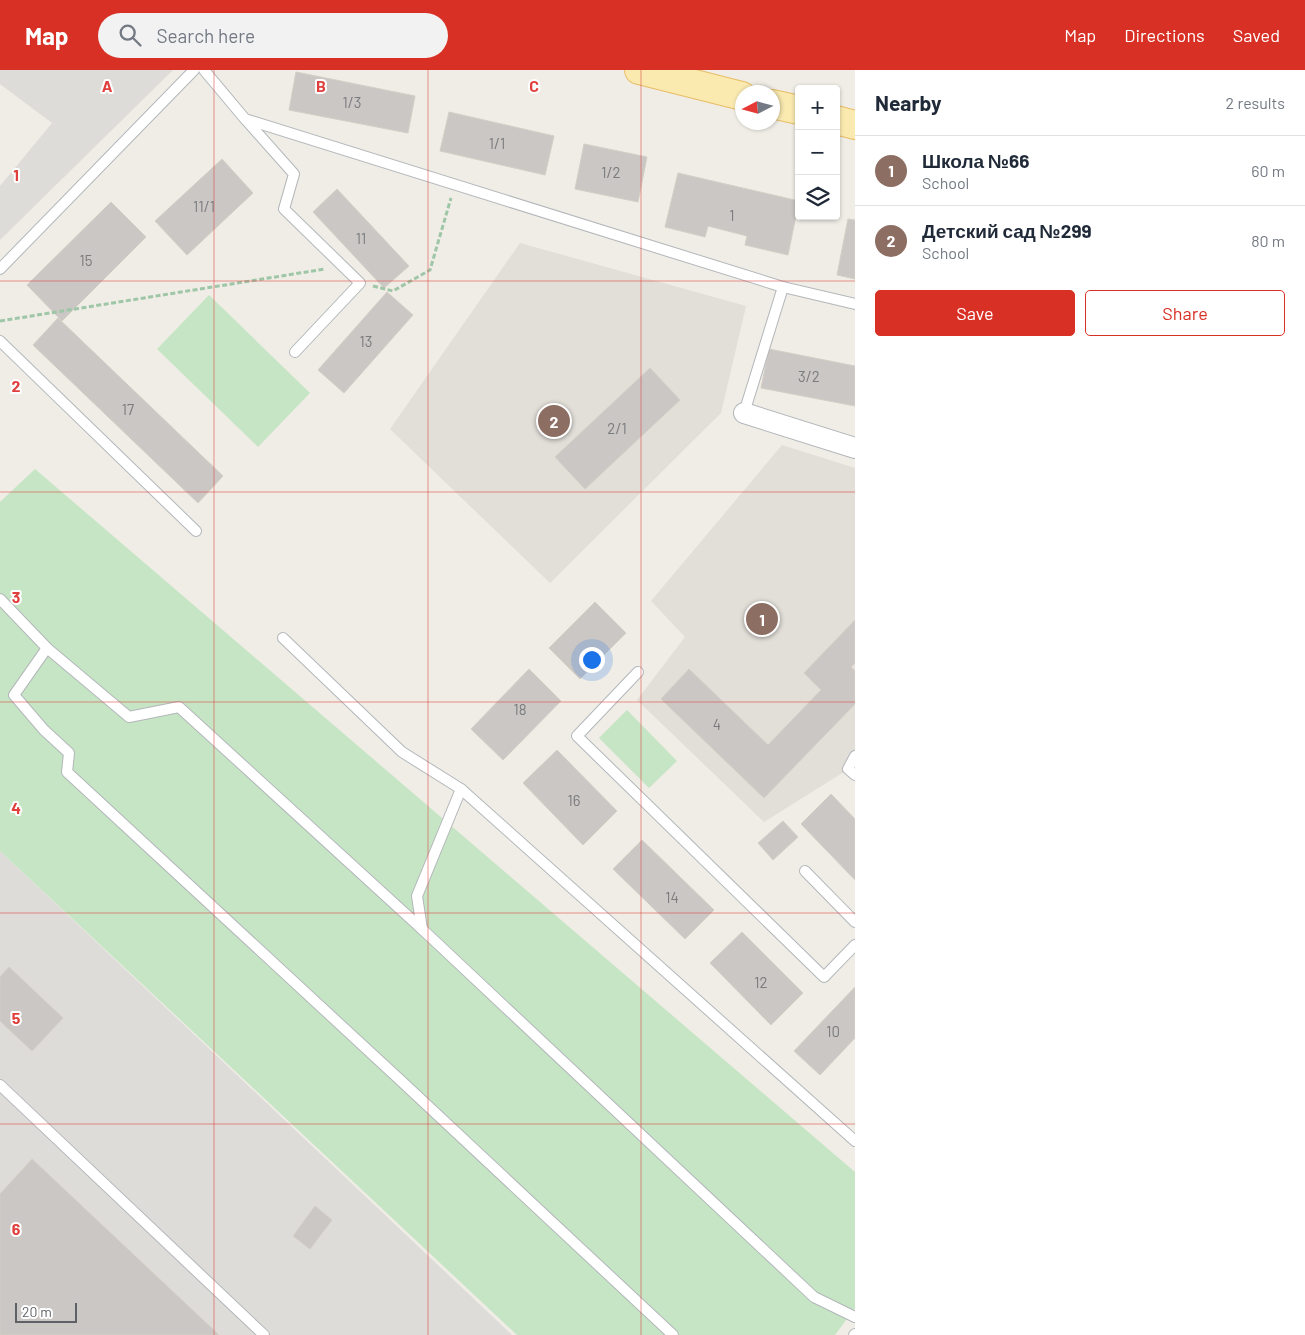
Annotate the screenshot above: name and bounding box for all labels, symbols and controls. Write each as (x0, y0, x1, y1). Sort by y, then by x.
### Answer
search box (98, 13, 448, 58)
text: Map (25, 21, 68, 50)
icon: search (116, 21, 144, 49)
text: Search here (156, 24, 255, 47)
text: Map (1064, 24, 1096, 46)
text: Directions (1124, 24, 1205, 46)
text: Saved (1233, 24, 1280, 46)
text: A (102, 76, 113, 95)
text: B (316, 76, 326, 95)
text: C (529, 76, 539, 95)
north arrow (735, 85, 780, 130)
map controls (795, 85, 840, 220)
button: + (795, 85, 840, 130)
text: Nearby (875, 90, 941, 115)
house number: 1/3 (343, 93, 361, 111)
text: 2 results (1226, 93, 1285, 112)
button: − (795, 130, 840, 175)
house number: 1/1 (489, 134, 505, 152)
text: Школа №66 (922, 149, 1030, 172)
text: 1 (888, 161, 894, 180)
text: 60 m (1251, 161, 1285, 180)
house number: 1/2 (601, 163, 621, 181)
text: 1 (13, 165, 19, 184)
text: School (922, 173, 969, 192)
button: layers (795, 175, 840, 220)
house number: 11/1 (193, 197, 215, 215)
house number: 1 (729, 206, 735, 224)
text: Детский сад №299 (922, 219, 1092, 242)
house number: 11 (356, 229, 366, 247)
text: 2 (887, 231, 895, 250)
text: 80 m (1251, 231, 1285, 250)
text: School (922, 243, 969, 262)
house number: 15 (80, 251, 92, 269)
button: Save (875, 290, 1075, 336)
button: Share (1085, 290, 1285, 336)
house number: 13 (360, 332, 372, 350)
house number: 3/2 (798, 367, 820, 385)
text: 2 (12, 376, 21, 395)
house number: 17 (122, 400, 134, 418)
pin: 2 (538, 402, 570, 440)
house number: 2/1 (607, 419, 627, 437)
text: 3 (12, 587, 20, 606)
pin: 1 (746, 600, 778, 638)
your location (579, 647, 605, 673)
house number: 18 (513, 700, 527, 718)
house number: 4 (713, 715, 721, 733)
house number: 16 (568, 791, 580, 809)
text: 4 (11, 798, 21, 817)
house number: 14 (665, 888, 679, 906)
house number: 12 (754, 973, 768, 991)
text: 5 (12, 1008, 21, 1027)
house number: 10 (826, 1022, 840, 1040)
text: 6 (12, 1219, 21, 1238)
scale bar (15, 1300, 78, 1323)
text: 20 m (22, 1303, 52, 1320)

